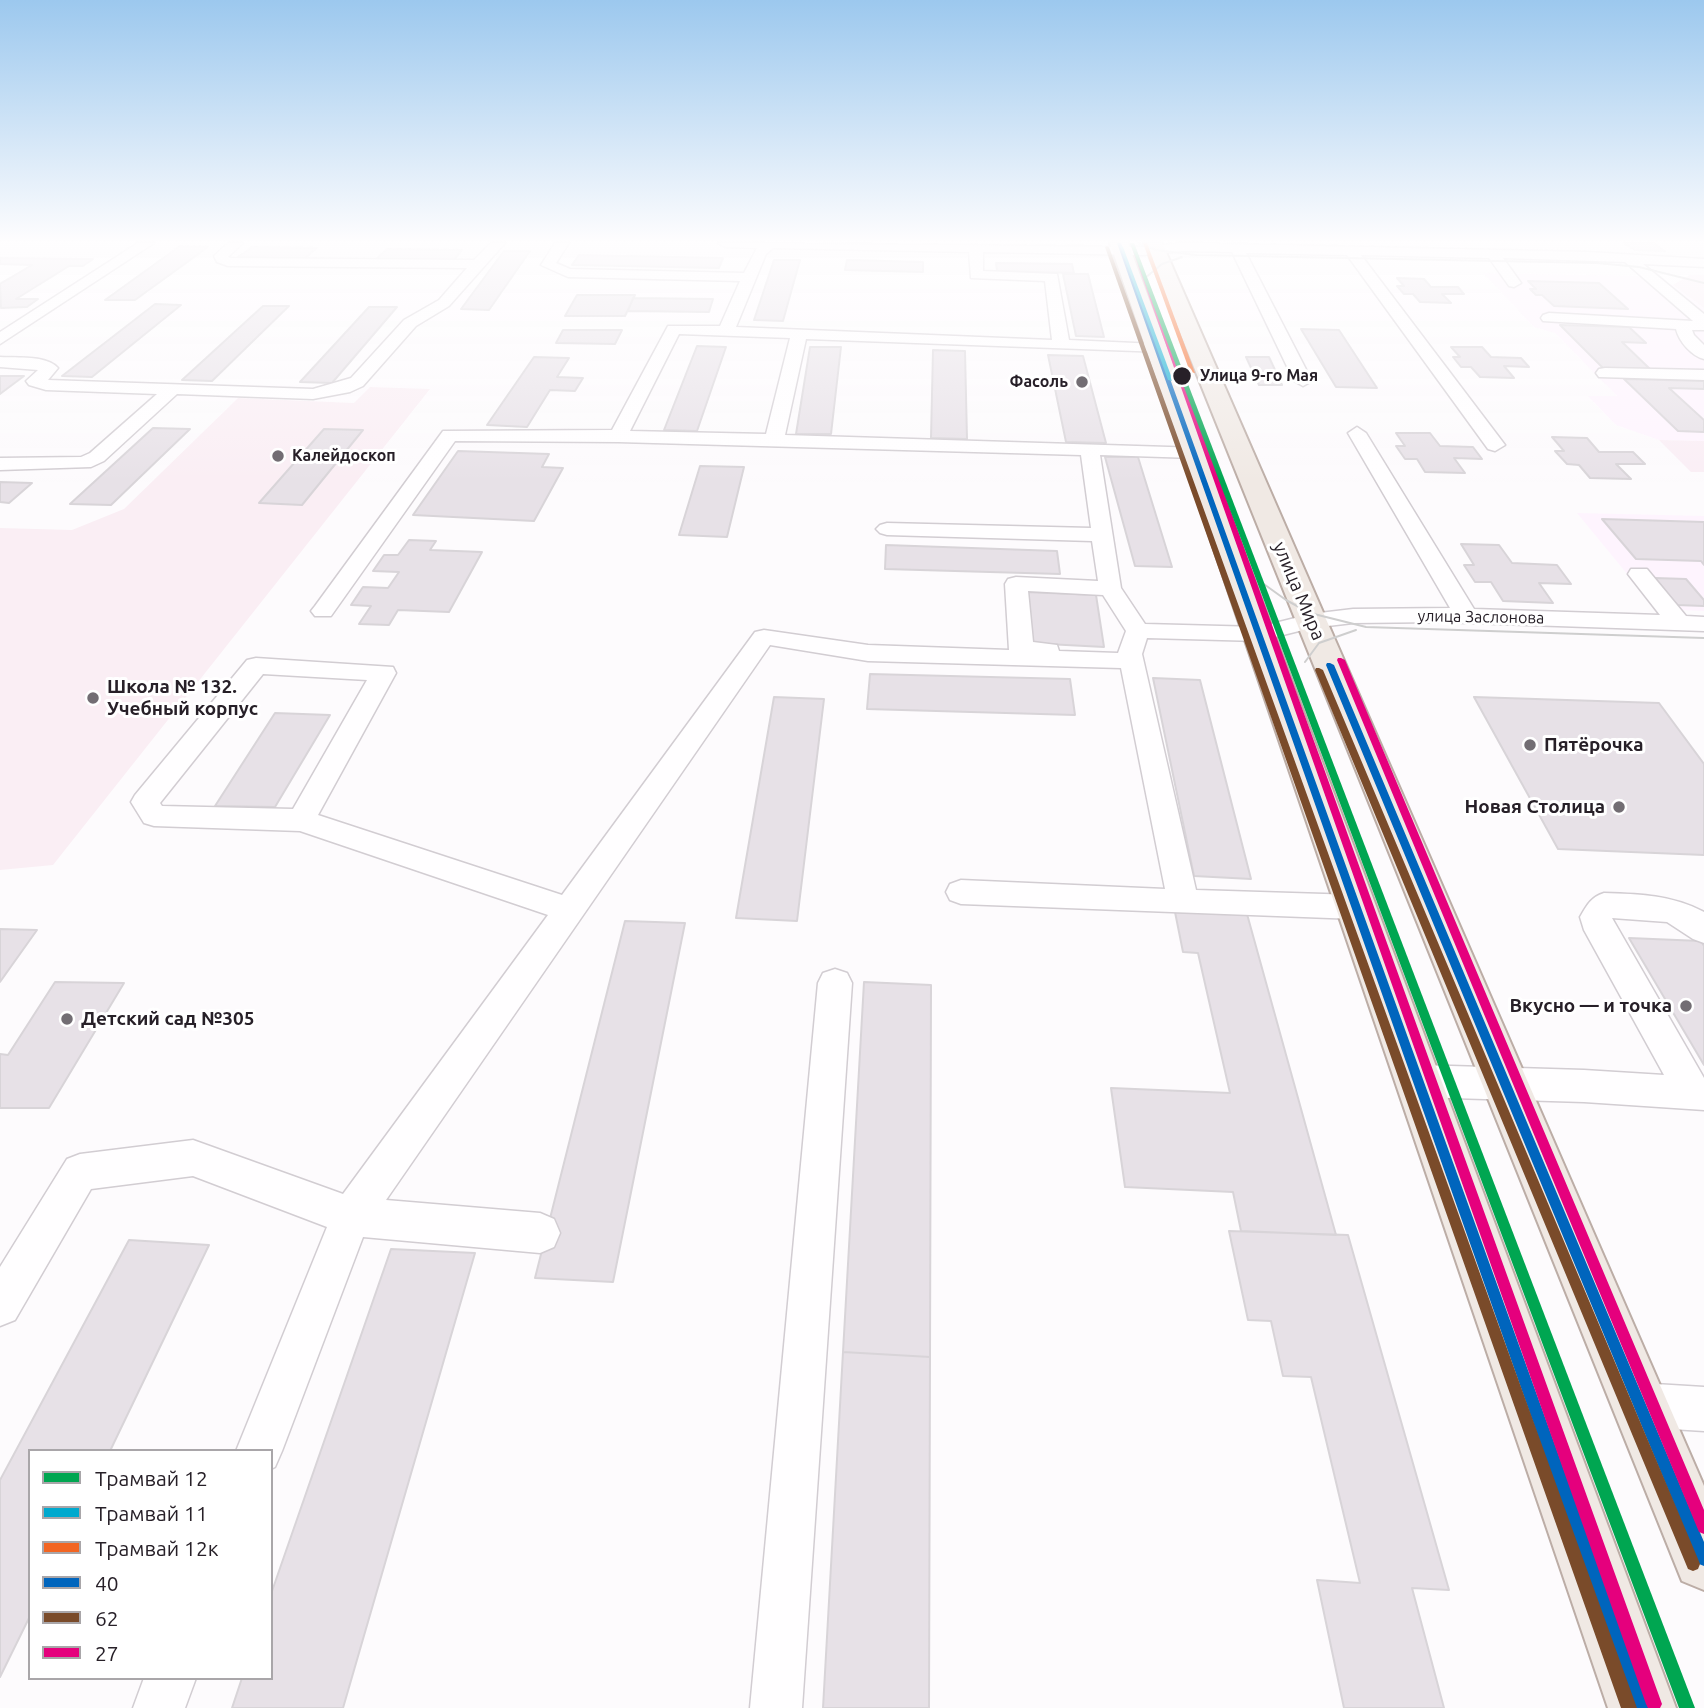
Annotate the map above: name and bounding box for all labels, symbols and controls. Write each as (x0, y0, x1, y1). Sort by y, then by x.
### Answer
marker: Улица 9-го Мая (1171, 365, 1193, 387)
place label: Улица 9-го Мая (1200, 366, 1318, 386)
place label: Фасоль (1010, 372, 1068, 392)
marker: Фасоль (1074, 374, 1090, 390)
place label: Калейдоскоп (292, 446, 396, 466)
marker: Калейдоскоп (270, 448, 286, 464)
street label: улица Мира (1268, 538, 1330, 644)
street label: улица Заслонова (1417, 606, 1545, 628)
place label: Школа № 132. Учебный корпус (107, 676, 258, 720)
marker: Школа № 132. Учебный корпус (85, 690, 101, 706)
place label: Пятёрочка (1544, 734, 1643, 756)
marker: Пятёрочка (1522, 737, 1538, 753)
place label: Новая Столица (1464, 796, 1605, 818)
marker: Новая Столица (1611, 799, 1627, 815)
place label: Вкусно — и точка (1509, 995, 1672, 1017)
marker: Вкусно — и точка (1678, 998, 1694, 1014)
place label: Детский сад №305 (81, 1008, 254, 1030)
marker: Детский сад №305 (59, 1011, 75, 1027)
legend (28, 1449, 273, 1680)
text: Трамвай 12 (95, 1466, 208, 1490)
text: Трамвай 11 (95, 1501, 208, 1525)
text: Трамвай 12к (95, 1536, 219, 1560)
text: 40 (95, 1571, 119, 1595)
text: 62 (95, 1606, 119, 1630)
text: 27 (95, 1641, 119, 1665)

